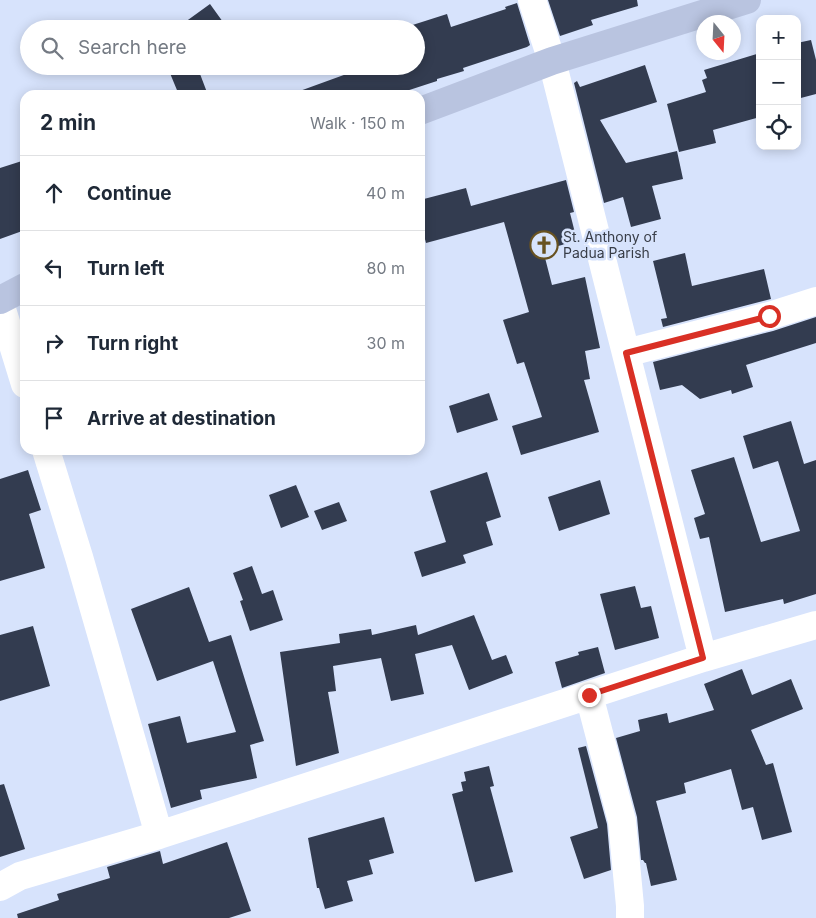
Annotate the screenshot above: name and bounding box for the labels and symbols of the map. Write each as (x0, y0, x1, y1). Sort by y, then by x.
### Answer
north arrow (696, 15, 741, 60)
place label: St. Anthony of Padua Parish (563, 228, 657, 261)
church icon: St. Anthony of Padua Parish (529, 230, 559, 260)
route start (758, 305, 781, 328)
route end (578, 684, 601, 707)

